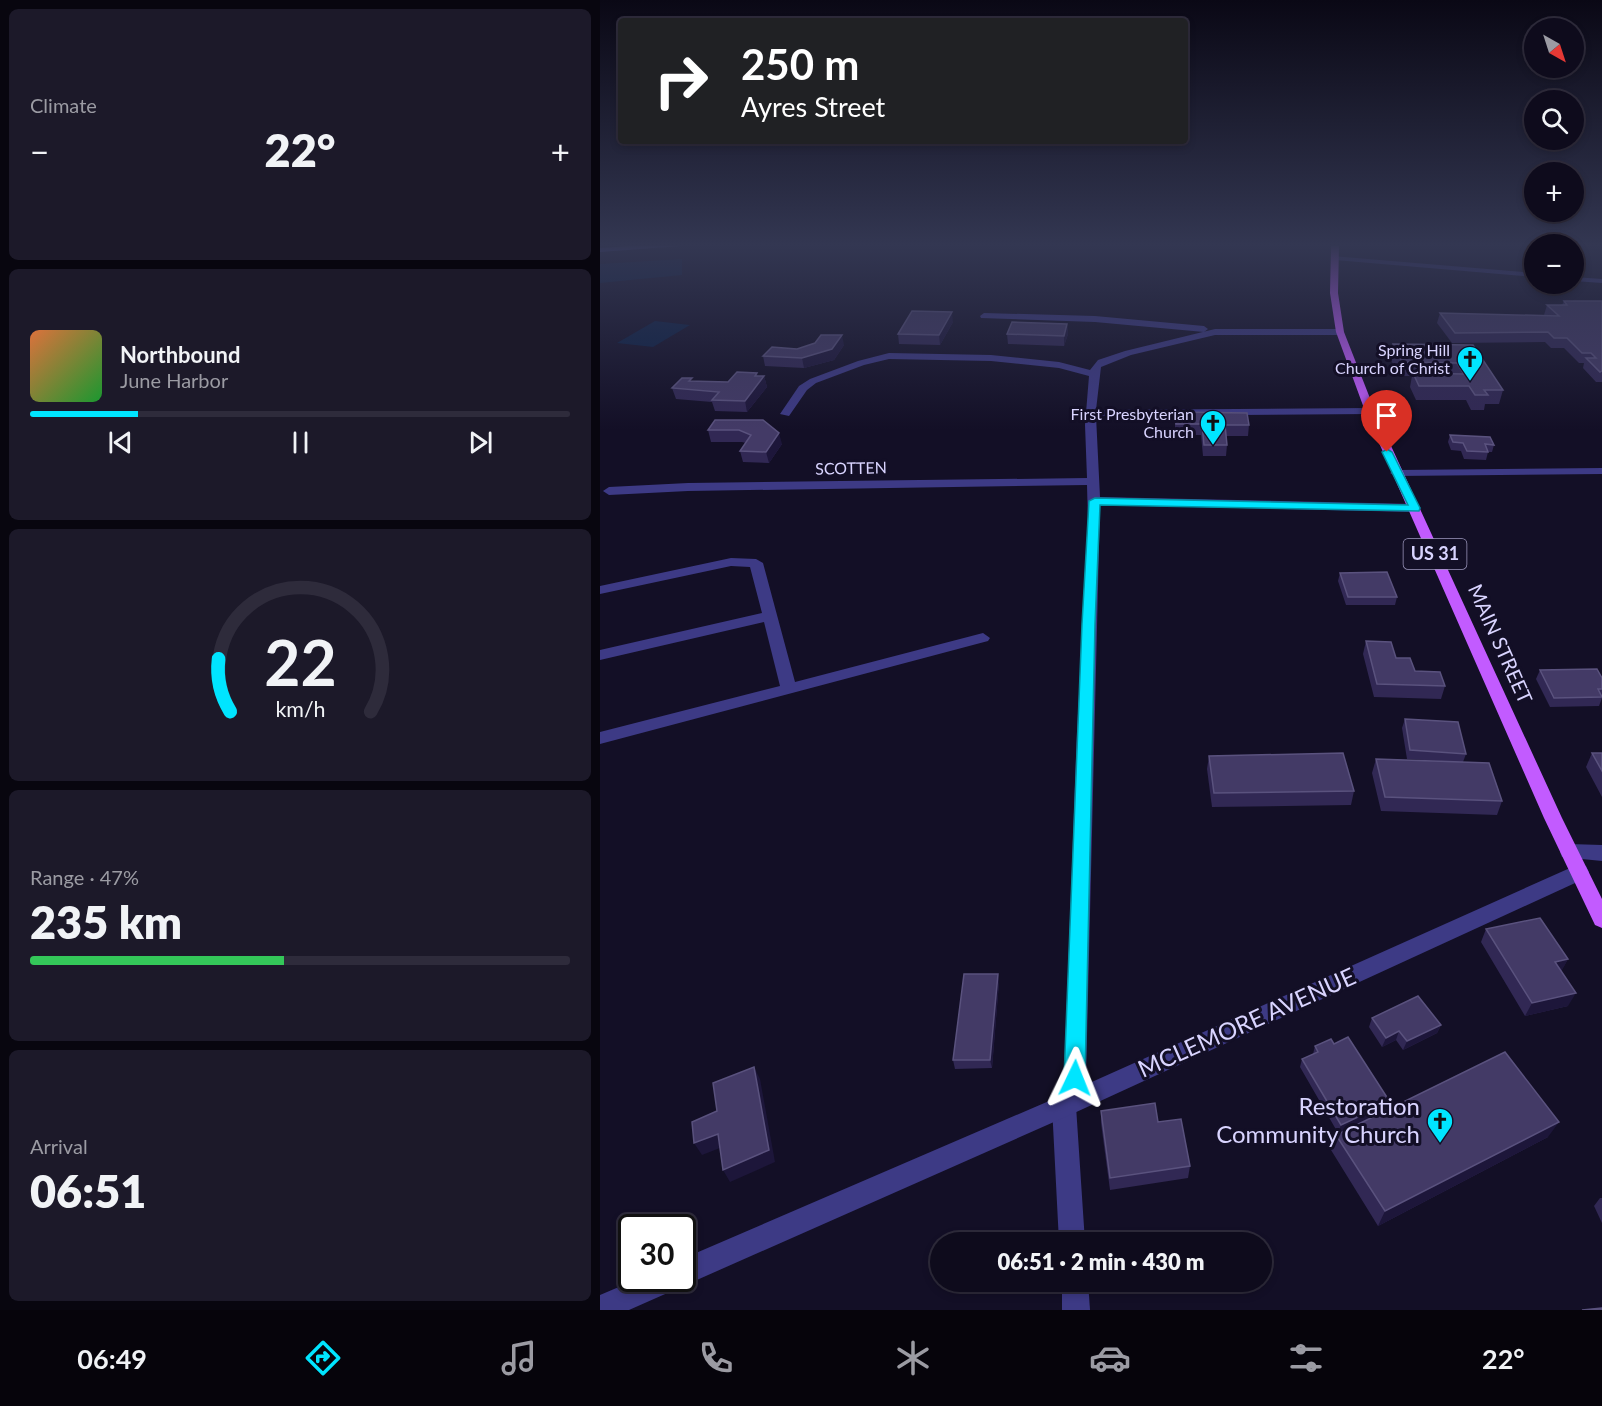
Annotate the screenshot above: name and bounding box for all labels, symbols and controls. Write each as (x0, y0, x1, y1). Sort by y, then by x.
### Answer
north arrow (1524, 18, 1584, 78)
map controls (1524, 18, 1584, 294)
text: 250 m (741, 39, 859, 89)
icon: right (642, 42, 720, 120)
text: Ayres Street (741, 90, 885, 123)
button: search (1524, 90, 1584, 150)
text: Climate (30, 93, 97, 117)
text: 22° (265, 123, 335, 177)
text: − (30, 131, 49, 171)
text: + (551, 131, 570, 171)
button: + (1524, 162, 1584, 222)
button: − (1524, 234, 1584, 294)
place label: Spring Hill Church of Christ (1335, 340, 1450, 377)
text: Northbound (120, 341, 240, 368)
church icon: Spring Hill Church of Christ (1455, 344, 1485, 382)
text: June Harbor (120, 368, 228, 392)
pin (1361, 390, 1412, 452)
icon: arrive (1370, 399, 1403, 432)
place label: First Presbyterian Church (1071, 404, 1194, 441)
church icon: First Presbyterian Church (1198, 408, 1228, 446)
icon: previous (104, 426, 137, 459)
icon: pause (284, 426, 317, 459)
icon: next (464, 426, 497, 459)
street label: SCOTTEN (815, 457, 887, 478)
road number: US 31 (1404, 539, 1466, 569)
street label: MAIN STREET (1464, 580, 1538, 707)
text: 22 (264, 624, 336, 699)
text: km/h (275, 696, 325, 722)
text: Range · 47% (30, 865, 139, 889)
text: 235 km (30, 895, 182, 949)
street label: MCLEMORE AVENUE (1133, 961, 1360, 1083)
position arrow (1043, 1046, 1107, 1110)
place label: Restoration Community Church (1216, 1091, 1420, 1148)
church icon: Restoration Community Church (1425, 1106, 1455, 1144)
text: Arrival (30, 1134, 88, 1158)
text: 06:51 (30, 1164, 146, 1218)
speed limit sign: 30 (618, 1214, 696, 1292)
text: 06:51 · 2 min · 430 m (998, 1248, 1204, 1275)
icon: directions (302, 1337, 344, 1379)
icon: music (498, 1337, 540, 1379)
icon: phone (695, 1337, 737, 1379)
icon: climate (892, 1337, 934, 1379)
icon: car (1089, 1337, 1131, 1379)
icon: filters (1285, 1337, 1327, 1379)
text: 06:49 (77, 1342, 147, 1375)
text: 22° (1482, 1342, 1525, 1375)

